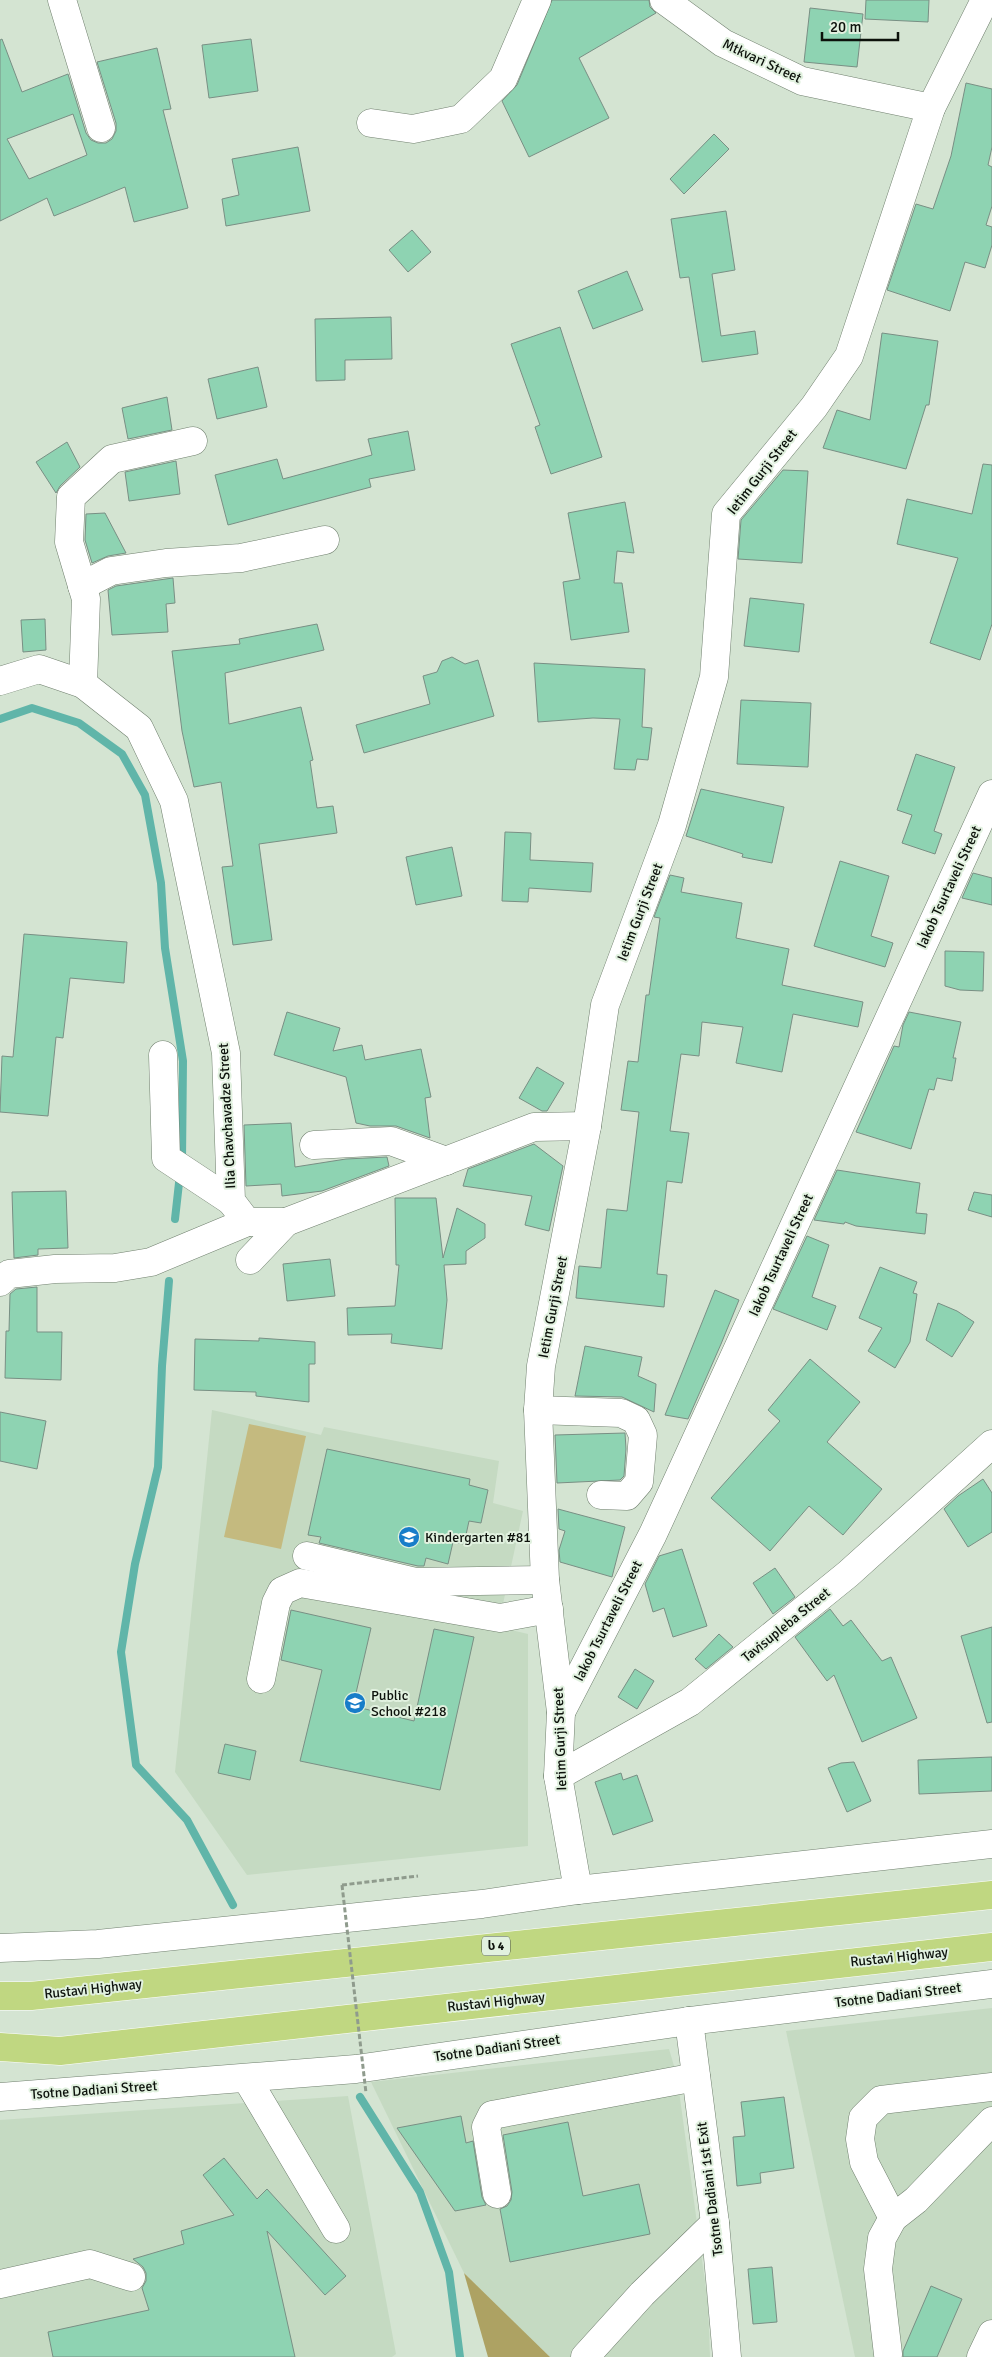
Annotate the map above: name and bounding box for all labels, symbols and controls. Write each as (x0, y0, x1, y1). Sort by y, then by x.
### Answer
scale bar (822, 10, 898, 42)
text: 20 m (830, 18, 861, 36)
street label: Mtkvari Street (720, 35, 804, 87)
street label: Ietim Gurji Street (723, 426, 801, 518)
street label: Iakob Tsurtaveli Street (913, 823, 985, 951)
street label: Ietim Gurji Street (614, 861, 667, 963)
street label: Ilia Chavchavadze Street (215, 1043, 239, 1189)
street label: Iakob Tsurtaveli Street (745, 1191, 817, 1319)
street label: Ietim Gurji Street (535, 1255, 571, 1359)
school or university icon: Kindergarten #81 (397, 1525, 421, 1549)
place label: Kindergarten #81 (425, 1529, 531, 1546)
street label: Iakob Tsurtaveli Street (570, 1558, 646, 1684)
street label: Tavisupleba Street (738, 1584, 834, 1666)
place label: Public School #218 (371, 1687, 446, 1720)
street label: Ietim Gurji Street (550, 1687, 570, 1791)
school or university icon: Public School #218 (343, 1691, 367, 1715)
road number: ს 4 (482, 1936, 510, 1955)
street label: Rustavi Highway (849, 1943, 949, 1971)
street label: Rustavi Highway (43, 1975, 143, 2003)
street label: Tsotne Dadiani Street (834, 1979, 962, 2011)
street label: Rustavi Highway (446, 1988, 546, 2016)
street label: Tsotne Dadiani Street (433, 2031, 561, 2065)
street label: Tsotne Dadiani Street (30, 2077, 158, 2103)
street label: Tsotne Dadiani 1st Exit (693, 2121, 727, 2257)

